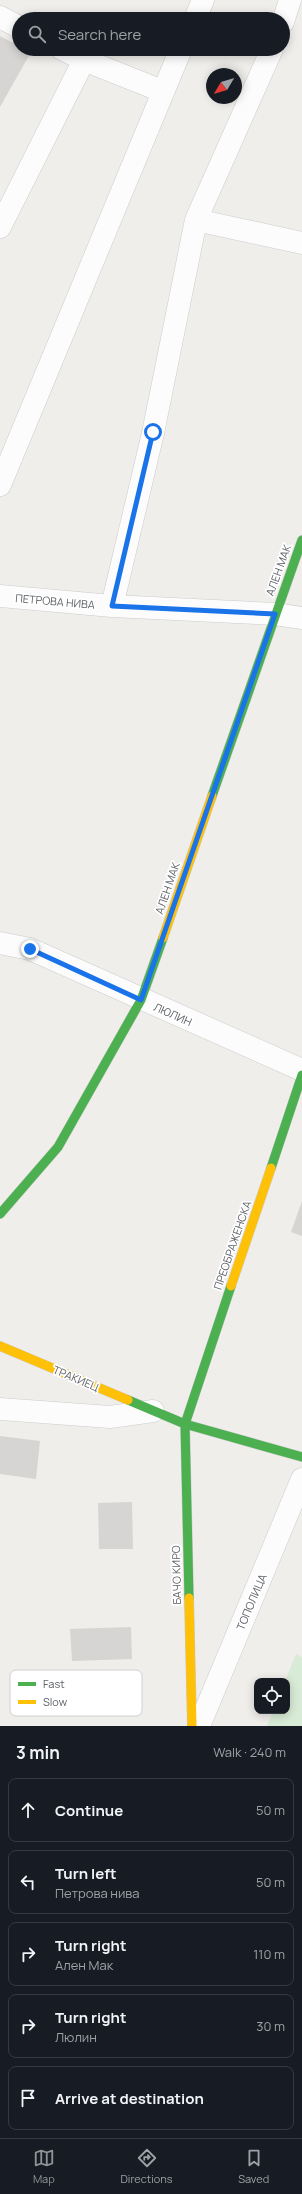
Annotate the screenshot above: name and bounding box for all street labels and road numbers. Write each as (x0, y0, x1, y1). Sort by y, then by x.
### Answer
street label: АЛЕН МАК (262, 542, 294, 598)
street label: ПЕТРОВА НИВА (15, 590, 95, 612)
street label: АЛЕН МАК (151, 860, 183, 916)
street label: ЛЮЛИН (152, 999, 194, 1029)
street label: ПРЕОБРАЖЕНСКА (210, 1198, 254, 1291)
street label: ТРАКИЕЦ (51, 1362, 101, 1394)
street label: БАЧО КИРО (168, 1545, 184, 1605)
street label: ТОПОЛИЦА (232, 1571, 270, 1633)

